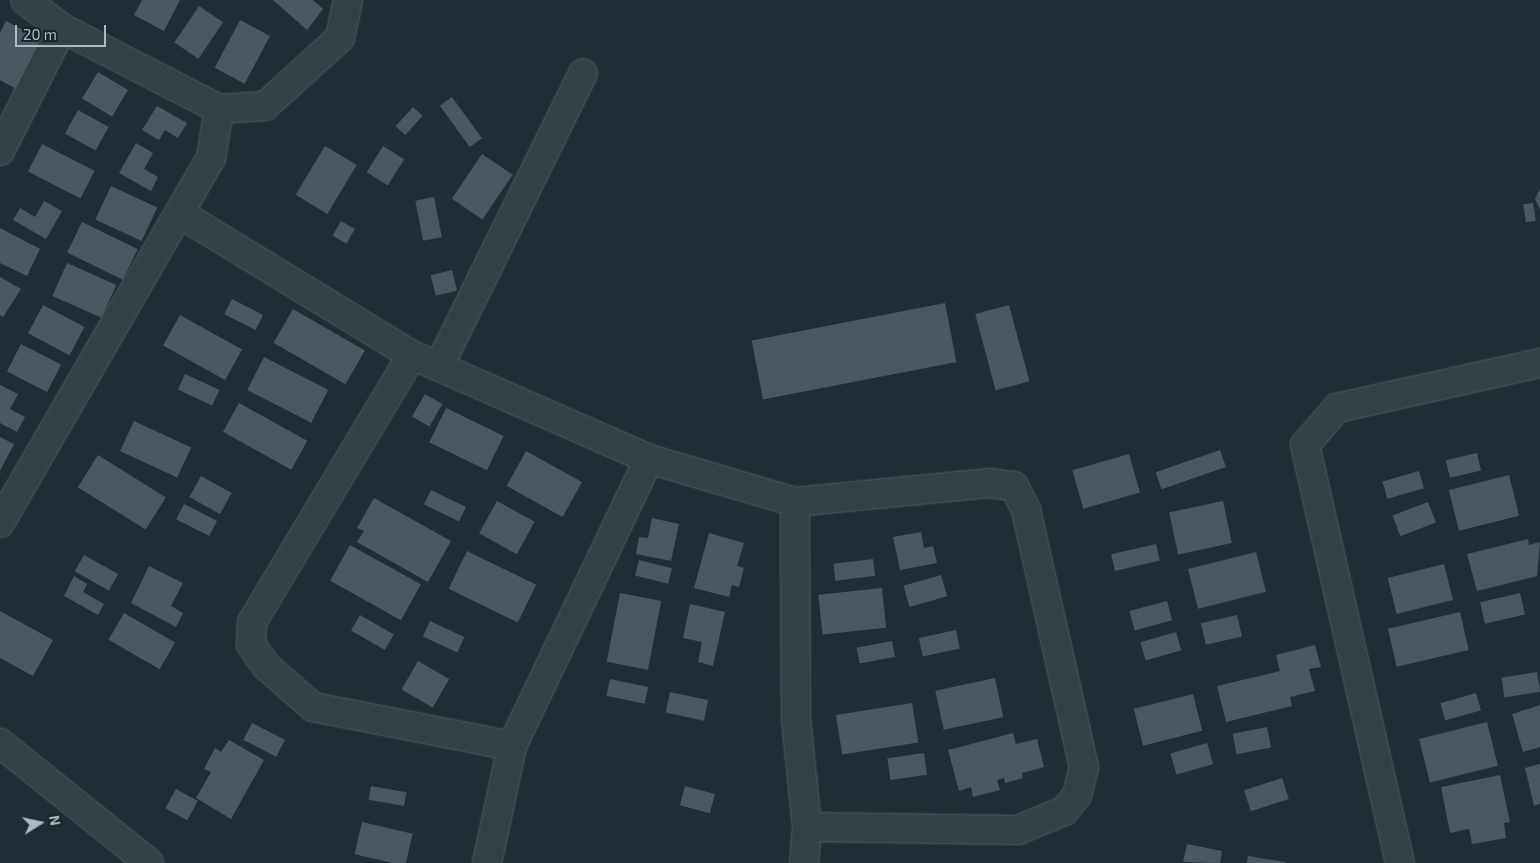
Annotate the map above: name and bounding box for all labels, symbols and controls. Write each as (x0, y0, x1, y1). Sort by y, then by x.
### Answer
scale bar (18, 15, 109, 47)
text: 20 m (23, 25, 57, 43)
north arrow (15, 798, 65, 848)
text: N (46, 814, 65, 827)

